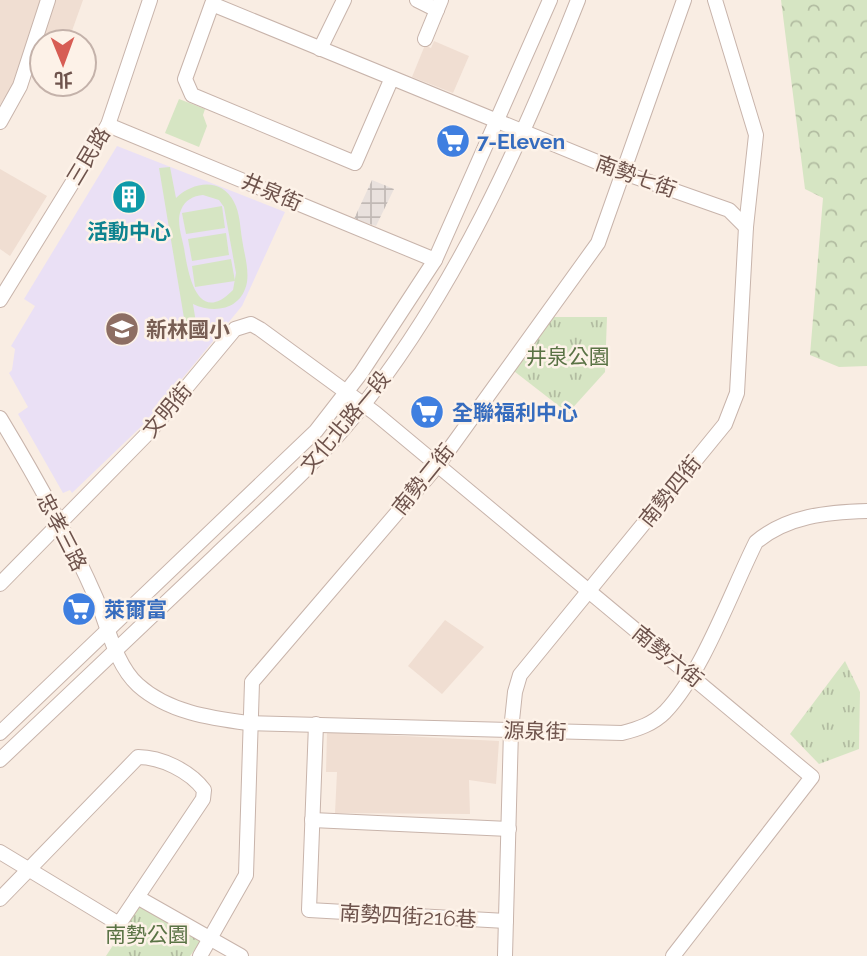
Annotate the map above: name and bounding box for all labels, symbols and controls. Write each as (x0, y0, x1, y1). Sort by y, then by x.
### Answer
north arrow (28, 28, 98, 98)
text: 北 (54, 69, 73, 91)
supermarket icon: 7-Eleven (434, 122, 472, 160)
street label: 三民路 (61, 123, 115, 189)
place label: 7-Eleven (477, 129, 565, 154)
street label: 南勢七街 (592, 150, 680, 202)
street label: 井泉街 (238, 168, 306, 216)
building icon: 活動中心 (110, 178, 148, 216)
place label: 活動中心 (87, 219, 171, 244)
school or university icon: 新林國小 (103, 310, 141, 348)
place label: 新林國小 (146, 317, 230, 342)
park label: 井泉公園 (526, 344, 610, 369)
street label: 文化北路一段 (295, 366, 395, 478)
street label: 文明街 (137, 378, 197, 442)
supermarket icon: 全聯福利中心 (408, 393, 446, 431)
place label: 全聯福利中心 (452, 400, 578, 425)
street label: 南勢二街 (387, 438, 459, 520)
street label: 南勢四街 (634, 450, 706, 532)
street label: 忠孝三路 (32, 489, 92, 575)
supermarket icon: 萊爾富 (60, 590, 98, 628)
place label: 萊爾富 (104, 597, 167, 622)
street label: 南勢六街 (627, 620, 709, 692)
street label: 源泉街 (503, 717, 567, 745)
street label: 南勢四街216巷 (339, 900, 477, 932)
park label: 南勢公園 (105, 922, 189, 947)

